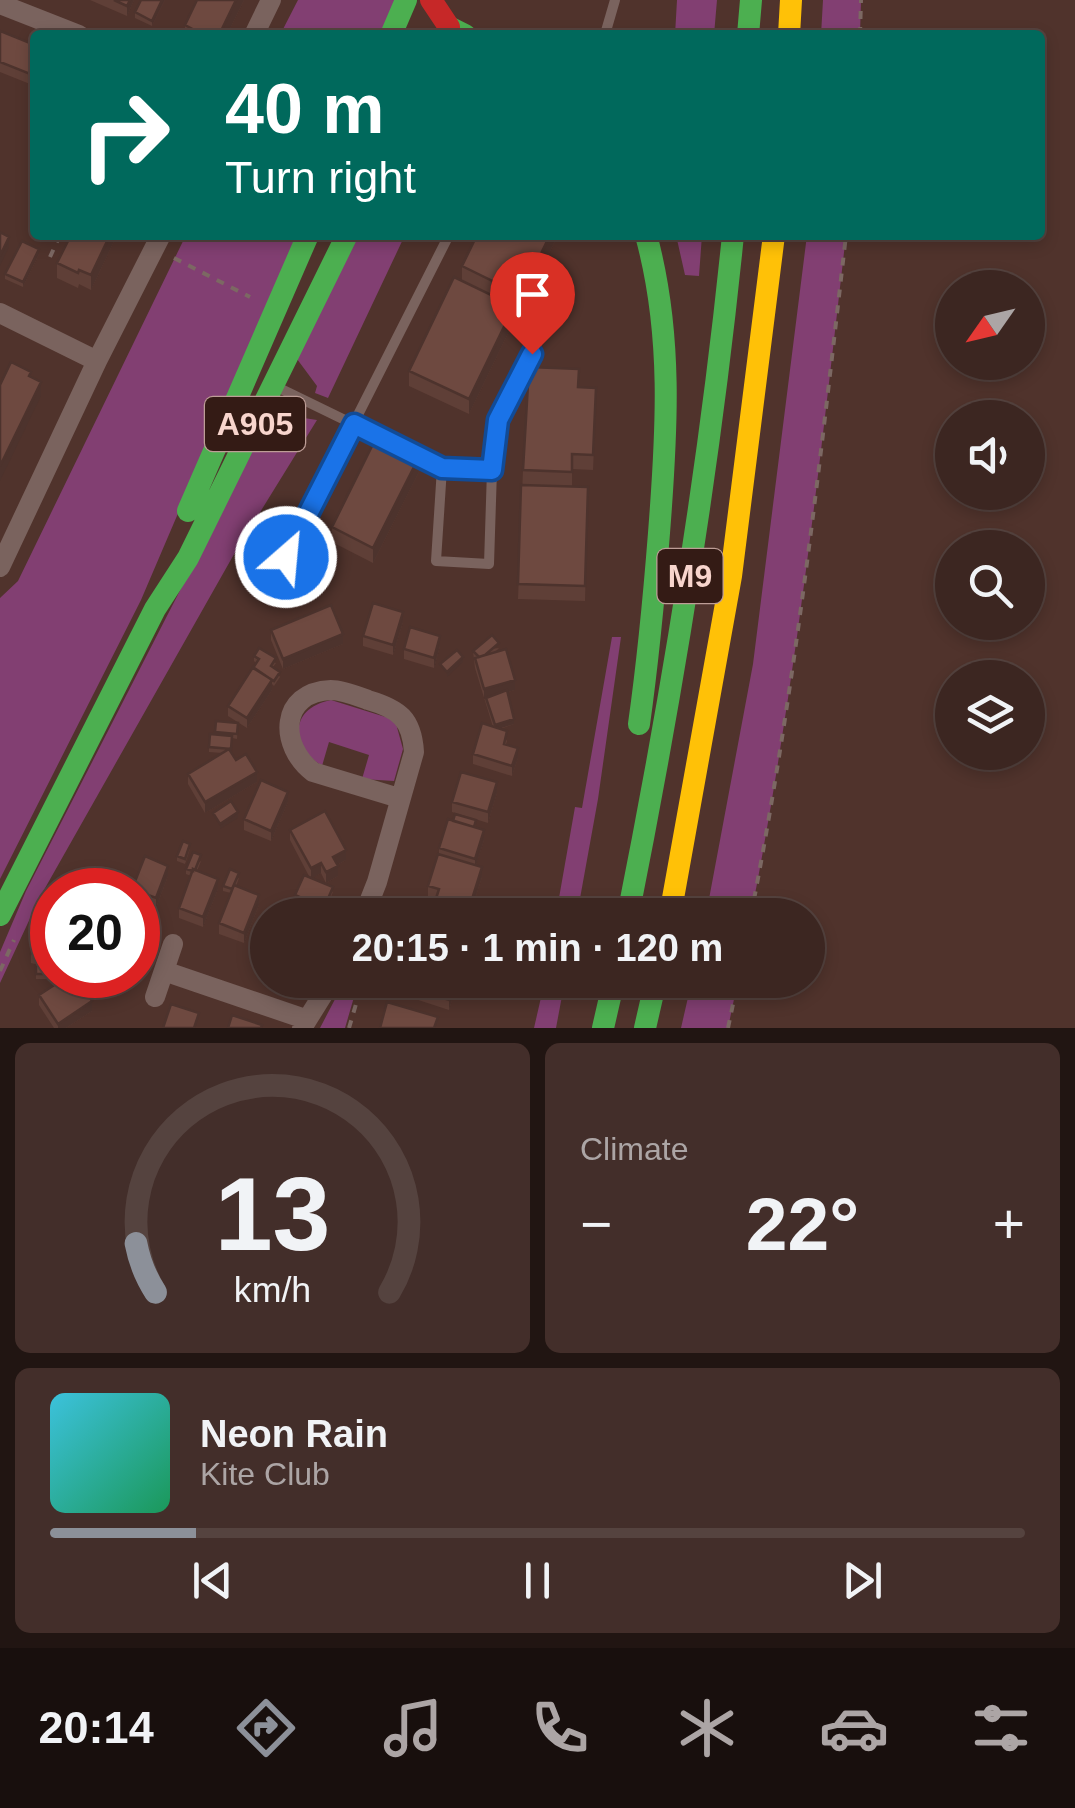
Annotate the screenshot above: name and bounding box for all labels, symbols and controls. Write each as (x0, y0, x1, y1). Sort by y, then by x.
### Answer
icon: right (60, 70, 190, 200)
text: 40 m (225, 70, 385, 148)
text: Turn right (225, 152, 416, 203)
pin (490, 252, 575, 355)
icon: arrive (505, 267, 560, 322)
north arrow (935, 270, 1045, 380)
map controls (935, 270, 1045, 770)
road number: A905 (205, 397, 305, 451)
button: sound (935, 400, 1045, 510)
position arrow (234, 505, 338, 609)
button: search (935, 530, 1045, 640)
road number: M9 (658, 549, 722, 603)
button: layers (935, 660, 1045, 770)
speed limit sign: 20 (30, 868, 160, 998)
text: 20:15 · 1 min · 120 m (352, 927, 723, 969)
text: Climate (580, 1131, 688, 1167)
text: 13 (215, 1156, 330, 1272)
text: 22° (746, 1182, 859, 1266)
text: − (580, 1193, 612, 1255)
text: + (993, 1193, 1025, 1255)
text: km/h (234, 1270, 311, 1310)
text: Neon Rain (200, 1413, 388, 1455)
text: Kite Club (200, 1456, 330, 1492)
icon: previous (185, 1553, 240, 1608)
icon: pause (510, 1553, 565, 1608)
icon: next (835, 1553, 890, 1608)
icon: directions (231, 1693, 301, 1763)
icon: music (378, 1693, 448, 1763)
icon: phone (525, 1693, 595, 1763)
icon: climate (672, 1693, 742, 1763)
icon: car (819, 1693, 889, 1763)
icon: filters (966, 1693, 1036, 1763)
text: 20:14 (39, 1702, 154, 1753)

